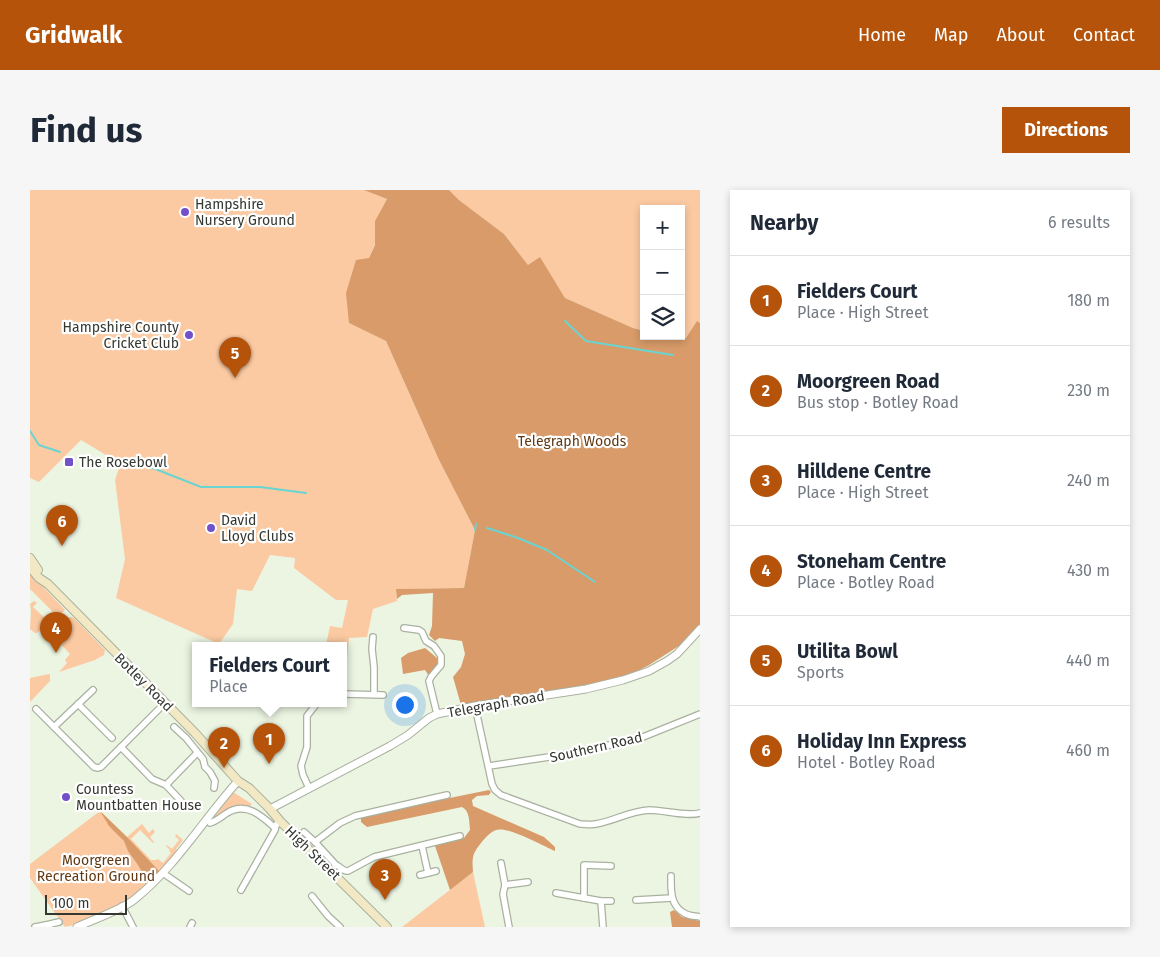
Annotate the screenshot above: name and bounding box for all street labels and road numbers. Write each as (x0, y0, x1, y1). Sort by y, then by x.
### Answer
street label: Botley Road (111, 649, 177, 715)
street label: Telegraph Road (446, 688, 546, 721)
street label: Southern Road (548, 729, 644, 766)
street label: High Street (281, 823, 345, 885)

